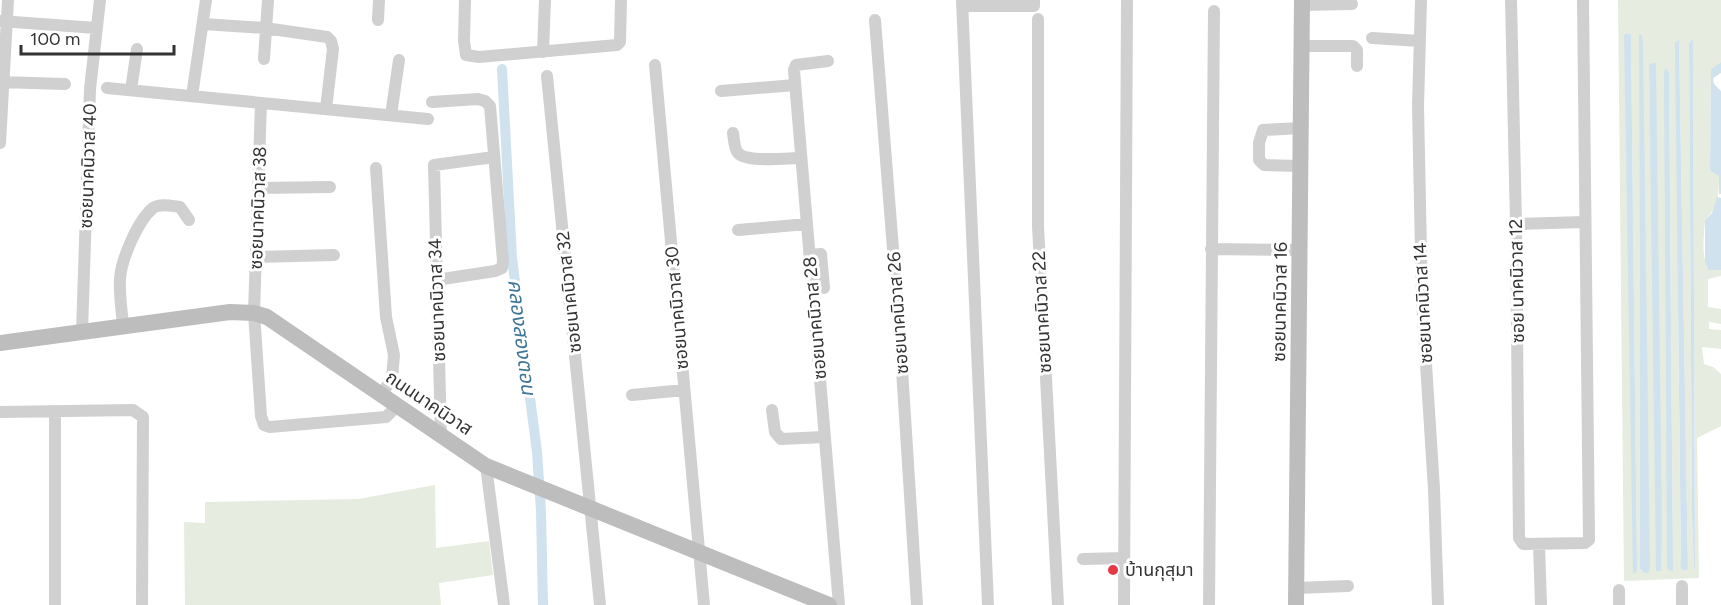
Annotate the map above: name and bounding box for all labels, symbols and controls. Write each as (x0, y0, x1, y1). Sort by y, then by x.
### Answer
scale bar (21, 18, 174, 56)
text: 100 m (30, 28, 80, 50)
street label: ซอยนาคนิวาส 40 (75, 103, 101, 229)
street label: ซอยนาคนิวาส 38 (245, 146, 271, 270)
street label: ซอย นาคนิวาส 12 (1505, 219, 1529, 343)
street label: ซอยนาคนิวาส 32 (552, 230, 586, 354)
street label: ซอยนาคนิวาส 34 (424, 238, 450, 362)
street label: ซอยนาคนิวาส 16 (1268, 242, 1292, 362)
street label: ซอยนาคนิวาส 14 (1409, 242, 1437, 364)
street label: ซอยนาคนิวาส 30 (661, 245, 693, 371)
street label: ซอยนาคนิวาส 22 (1028, 250, 1056, 374)
street label: ซอยนาคนิวาส 26 (883, 251, 913, 375)
street label: ซอยนาคนิวาส 28 (799, 256, 831, 380)
water label: คลองสองตอน (503, 278, 541, 398)
street label: ถนนนาคนิวาส (381, 366, 477, 440)
place label: บ้านกุสุมา (1125, 559, 1194, 581)
marker: บ้านกุสุมา (1106, 563, 1120, 577)

